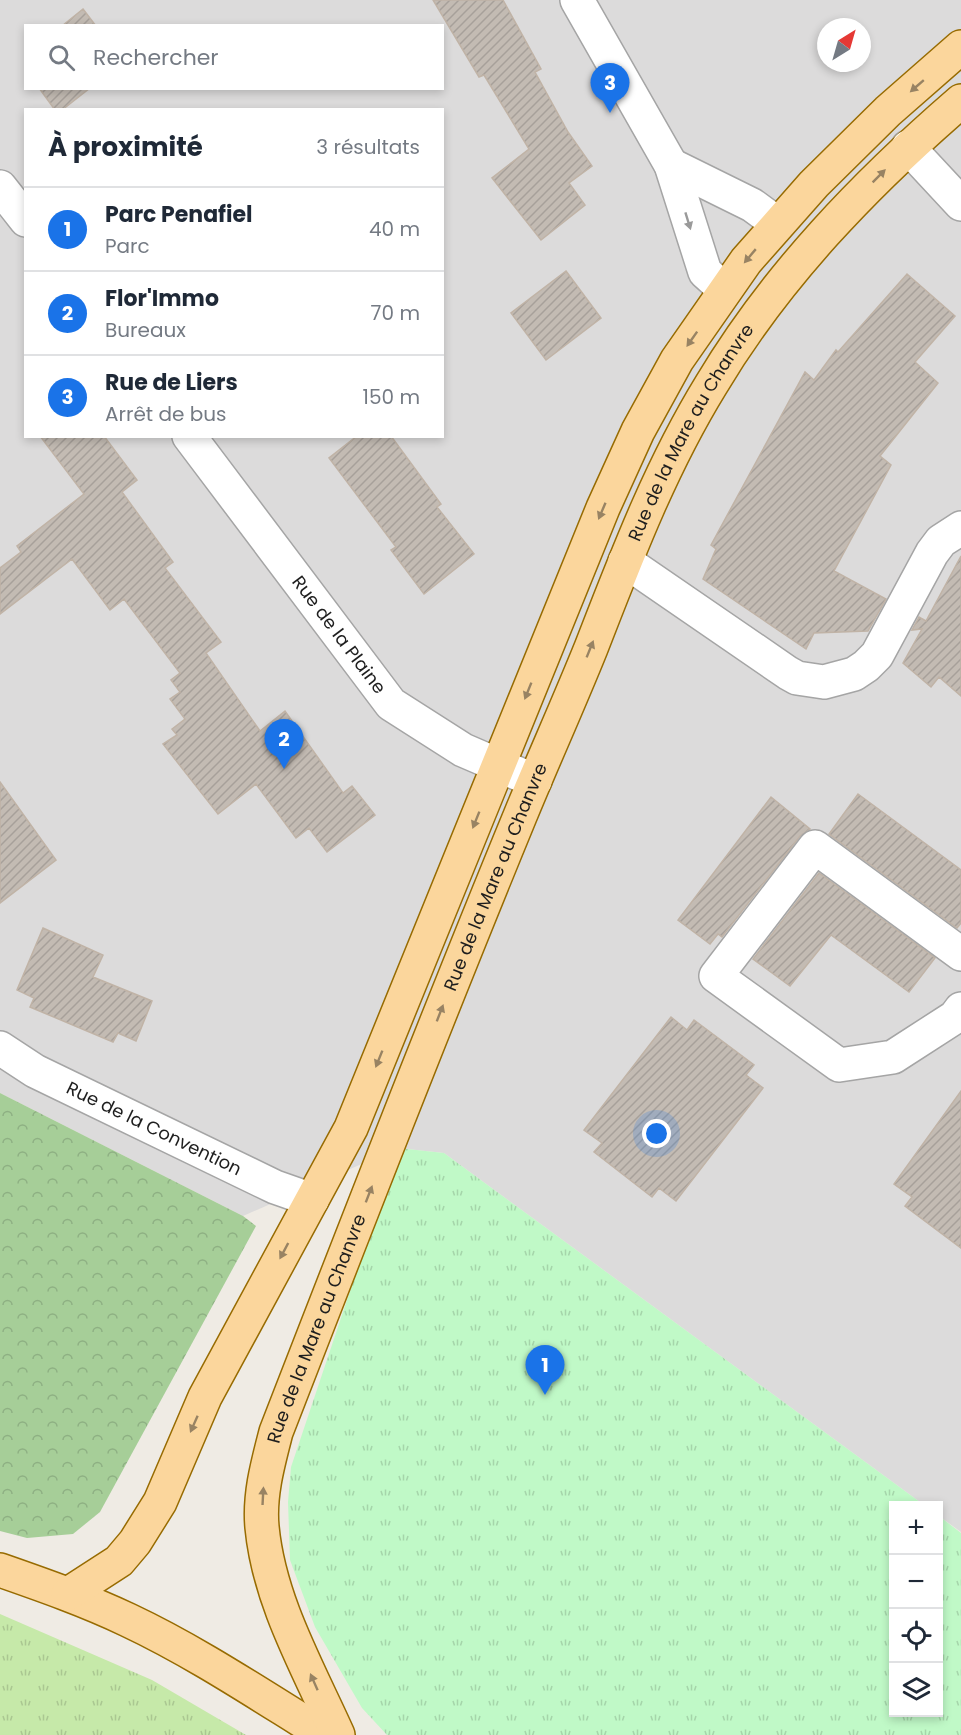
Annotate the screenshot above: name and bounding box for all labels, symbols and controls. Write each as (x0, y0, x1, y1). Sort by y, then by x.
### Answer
north arrow (817, 18, 871, 72)
search box (24, 24, 444, 90)
icon: search (45, 41, 78, 74)
text: Rechercher (93, 42, 219, 73)
pin: 3 (590, 63, 630, 113)
one-way arrow (909, 79, 925, 92)
text: À proximité (48, 129, 203, 165)
text: 3 résultats (316, 133, 420, 161)
one-way arrow (871, 169, 886, 183)
text: Parc Penafiel (105, 199, 253, 230)
one-way arrow (684, 212, 694, 230)
text: 1 (64, 215, 71, 243)
text: 40 m (369, 215, 420, 243)
text: Parc (105, 232, 150, 260)
one-way arrow (744, 248, 757, 263)
text: Flor'Immo (105, 283, 219, 314)
text: 2 (62, 299, 73, 327)
text: 70 m (371, 299, 420, 327)
text: Bureaux (105, 316, 186, 344)
street label: Rue de la Mare au Chanvre (622, 319, 759, 545)
one-way arrow (686, 330, 698, 346)
text: Rue de Liers (105, 367, 238, 398)
text: 3 (61, 383, 74, 411)
text: 150 m (363, 383, 420, 411)
text: Arrêt de bus (105, 400, 226, 428)
one-way arrow (597, 503, 607, 521)
street label: Rue de la Plaine (286, 570, 392, 699)
one-way arrow (585, 640, 595, 658)
one-way arrow (523, 683, 533, 701)
pin: 2 (264, 720, 304, 769)
street label: Rue de la Mare au Chanvre (437, 759, 553, 994)
one-way arrow (471, 811, 480, 829)
one-way arrow (436, 1004, 446, 1022)
one-way arrow (374, 1050, 383, 1068)
street label: Rue de la Convention (62, 1075, 246, 1181)
your location (642, 1119, 671, 1148)
one-way arrow (365, 1185, 374, 1203)
street label: Rue de la Mare au Chanvre (261, 1210, 372, 1446)
one-way arrow (279, 1243, 289, 1260)
pin: 1 (526, 1346, 564, 1395)
one-way arrow (189, 1415, 198, 1433)
one-way arrow (259, 1487, 268, 1506)
map controls (889, 1501, 943, 1717)
button: + (889, 1501, 943, 1555)
button: − (889, 1555, 943, 1609)
button: locate (889, 1609, 943, 1663)
button: layers (889, 1663, 943, 1717)
one-way arrow (309, 1673, 318, 1690)

